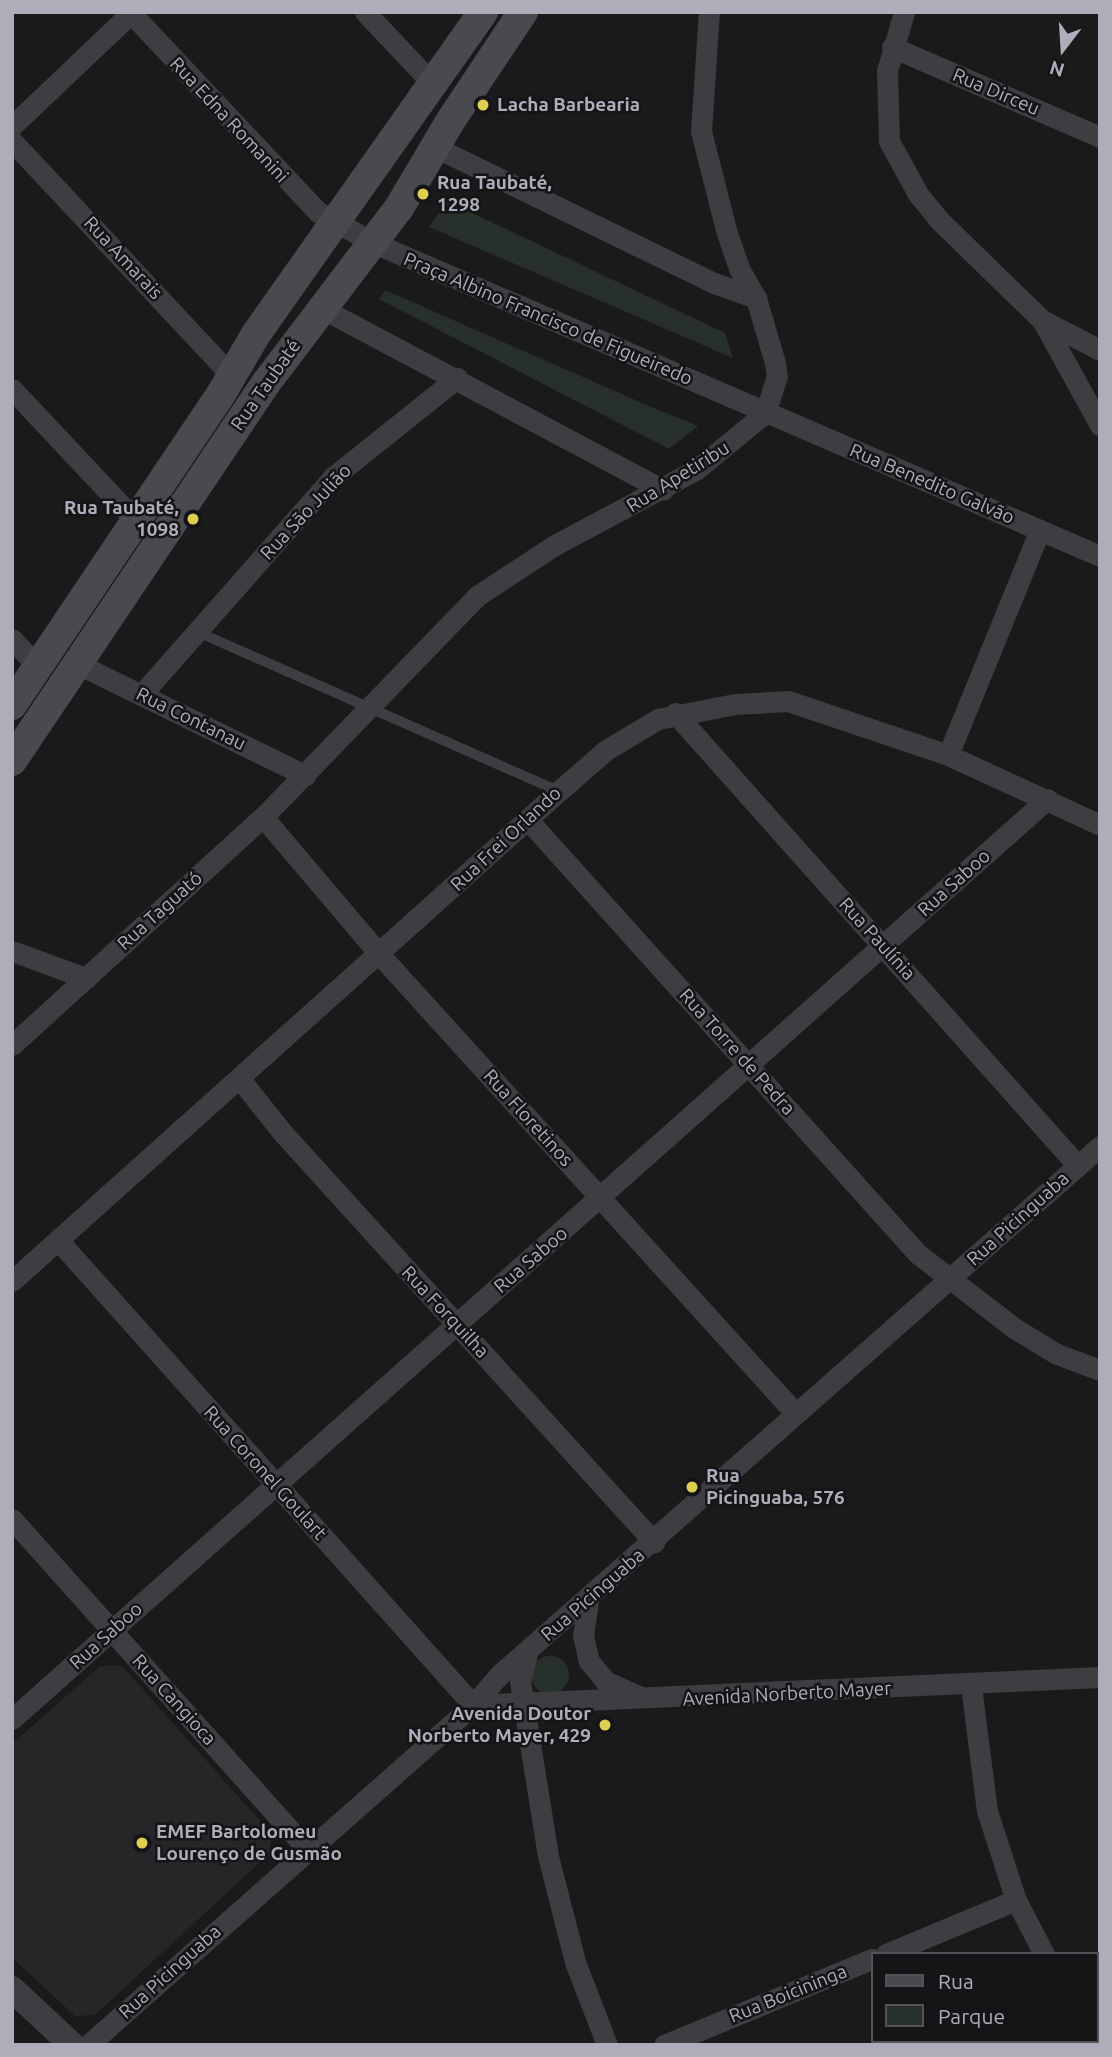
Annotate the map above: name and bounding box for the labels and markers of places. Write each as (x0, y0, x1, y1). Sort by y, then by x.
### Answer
place label: Lacha Barbearia (497, 94, 640, 116)
marker: Lacha Barbearia (475, 97, 491, 113)
place label: Rua Taubaté, 1298 (437, 172, 552, 216)
marker: Rua Taubaté, 1298 (415, 186, 431, 202)
place label: Rua Taubaté, 1098 (64, 497, 179, 541)
marker: Rua Taubaté, 1098 (185, 511, 201, 527)
place label: Rua Picinguaba, 576 (706, 1465, 845, 1509)
marker: Rua Picinguaba, 576 (684, 1479, 700, 1495)
place label: Avenida Doutor Norberto Mayer, 429 (408, 1703, 591, 1747)
marker: Avenida Doutor Norberto Mayer, 429 (597, 1717, 613, 1733)
place label: EMEF Bartolomeu Lourenço de Gusmão (156, 1821, 342, 1865)
marker: EMEF Bartolomeu Lourenço de Gusmão (134, 1835, 150, 1851)

